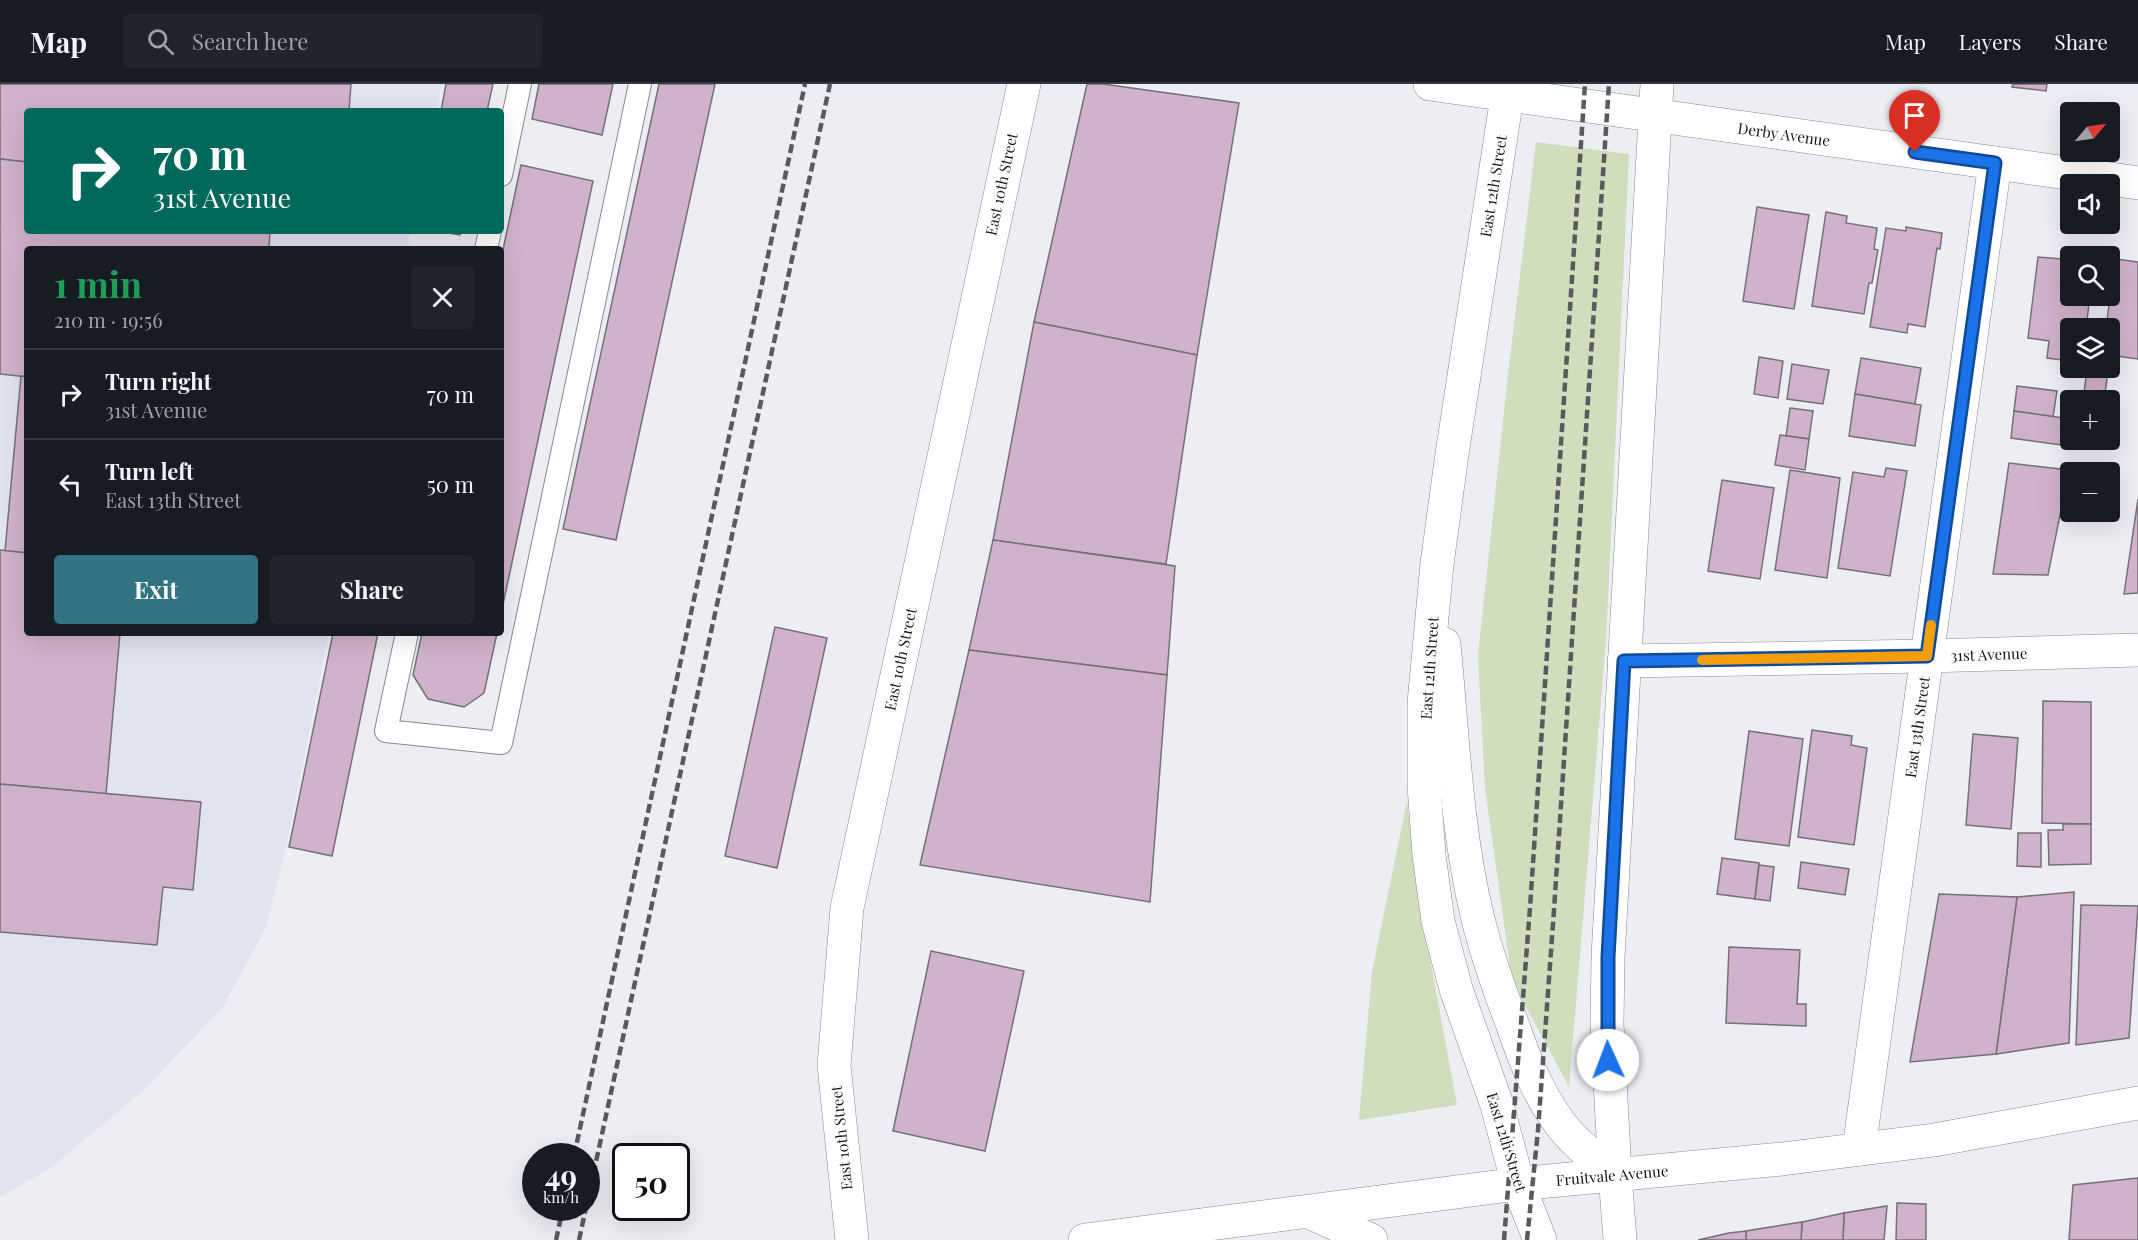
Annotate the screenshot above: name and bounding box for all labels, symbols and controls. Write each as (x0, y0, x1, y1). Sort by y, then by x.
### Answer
search box (123, 14, 543, 68)
text: Map (30, 23, 87, 60)
icon: search (144, 25, 177, 58)
text: Search here (192, 26, 308, 56)
text: Map (1885, 27, 1926, 55)
text: Layers (1959, 27, 2021, 55)
text: Share (2054, 27, 2108, 55)
pin (1889, 90, 1940, 152)
icon: arrive (1898, 99, 1931, 132)
north arrow (2060, 102, 2120, 162)
map controls (2060, 102, 2120, 522)
street label: Derby Avenue (1737, 118, 1831, 150)
text: 70 m (153, 125, 247, 181)
street label: East 10th Street (980, 130, 1022, 237)
icon: right (54, 132, 132, 210)
street label: East 12th Street (1475, 133, 1511, 238)
button: sound (2060, 174, 2120, 234)
text: 31st Avenue (153, 179, 291, 215)
button: search (2060, 246, 2120, 306)
text: 1 min (54, 259, 142, 307)
button: close (411, 266, 474, 329)
text: 210 m · 19:56 (54, 306, 163, 333)
button: layers (2060, 318, 2120, 378)
text: Turn right (105, 366, 211, 396)
icon: right (54, 378, 87, 411)
text: 70 m (427, 379, 474, 409)
button: + (2060, 390, 2120, 450)
text: 31st Avenue (105, 396, 207, 423)
text: Turn left (105, 456, 194, 486)
button: − (2060, 462, 2120, 522)
icon: left (54, 468, 87, 501)
text: 50 m (427, 469, 474, 499)
text: East 13th Street (105, 486, 241, 513)
button: Exit (54, 555, 258, 624)
button: Share (270, 555, 474, 624)
street label: East 10th Street (879, 605, 921, 712)
street label: East 12th Street (1415, 615, 1443, 720)
street label: 31st Avenue (1950, 643, 2028, 665)
street label: East 13th Street (1900, 674, 1934, 779)
position arrow (1576, 1028, 1640, 1092)
street label: East 10th Street (826, 1084, 856, 1191)
street label: East 12th Street (1482, 1090, 1532, 1195)
speed limit sign: 50 (612, 1143, 690, 1221)
text: 49 (545, 1155, 577, 1195)
street label: Fruitvale Avenue (1555, 1160, 1669, 1190)
text: km/h (543, 1187, 579, 1207)

